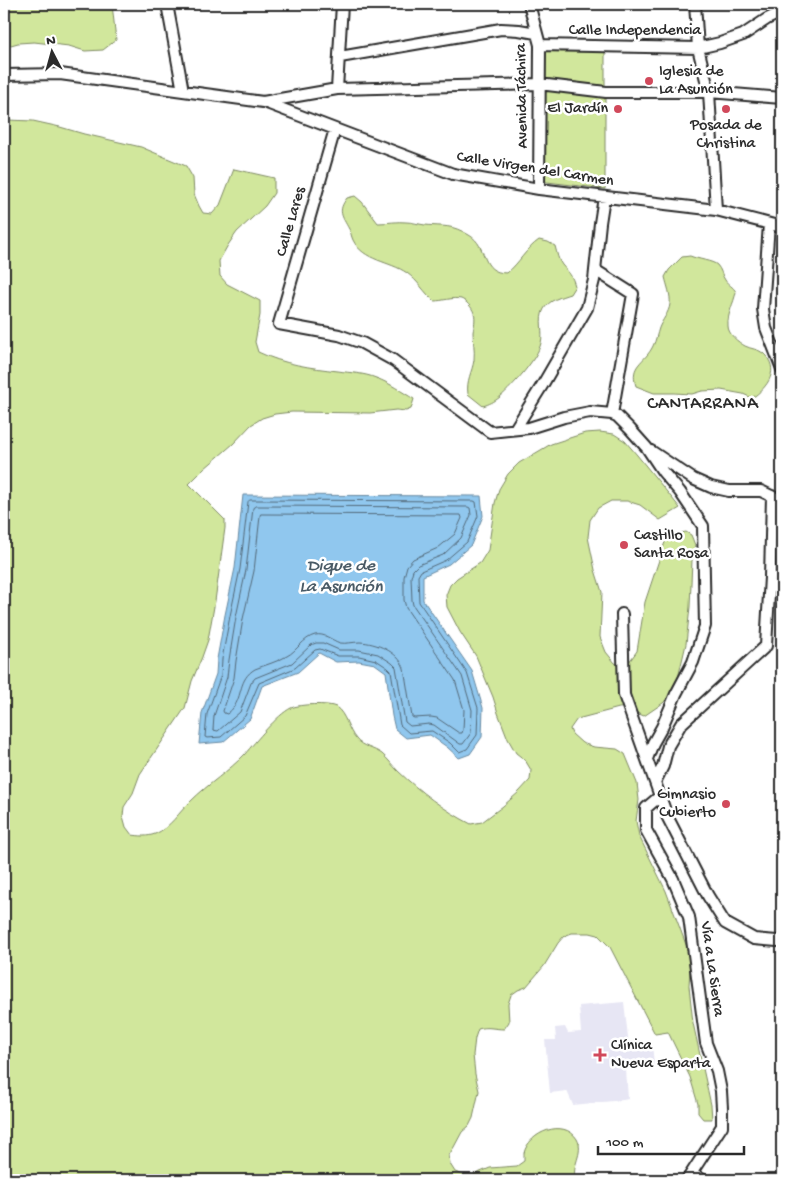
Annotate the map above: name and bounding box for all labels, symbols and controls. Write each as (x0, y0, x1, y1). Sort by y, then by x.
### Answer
street label: Calle Independencia (569, 22, 702, 41)
north arrow (28, 28, 78, 78)
text: N (45, 33, 56, 50)
street label: Avenida Táchira (513, 42, 533, 149)
place label: Iglesia de La Asunción (659, 63, 733, 100)
marker: Iglesia de La Asunción (643, 75, 655, 87)
place label: El Jardín (547, 100, 608, 119)
marker: El Jardín (612, 103, 624, 115)
marker: Posada de Christina (720, 103, 732, 115)
place label: Posada de Christina (689, 117, 763, 154)
street label: Calle Virgen del Carmen (455, 148, 615, 192)
street label: Calle Lares (273, 184, 311, 259)
district label: CANTARRANA (647, 394, 759, 415)
place label: Castillo Santa Rosa (634, 527, 710, 564)
marker: Castillo Santa Rosa (618, 539, 630, 551)
water label: Dique de La Asunción (299, 556, 383, 598)
place label: Gimnasio Cubierto (657, 786, 716, 823)
marker: Gimnasio Cubierto (720, 798, 732, 810)
street label: Vía a La Sierra (695, 919, 727, 1019)
place label: Clínica Nueva Esparta (611, 1037, 712, 1074)
marker: Clínica Nueva Esparta (593, 1048, 607, 1062)
scale bar (598, 1124, 745, 1156)
text: 100 m (605, 1134, 644, 1152)

